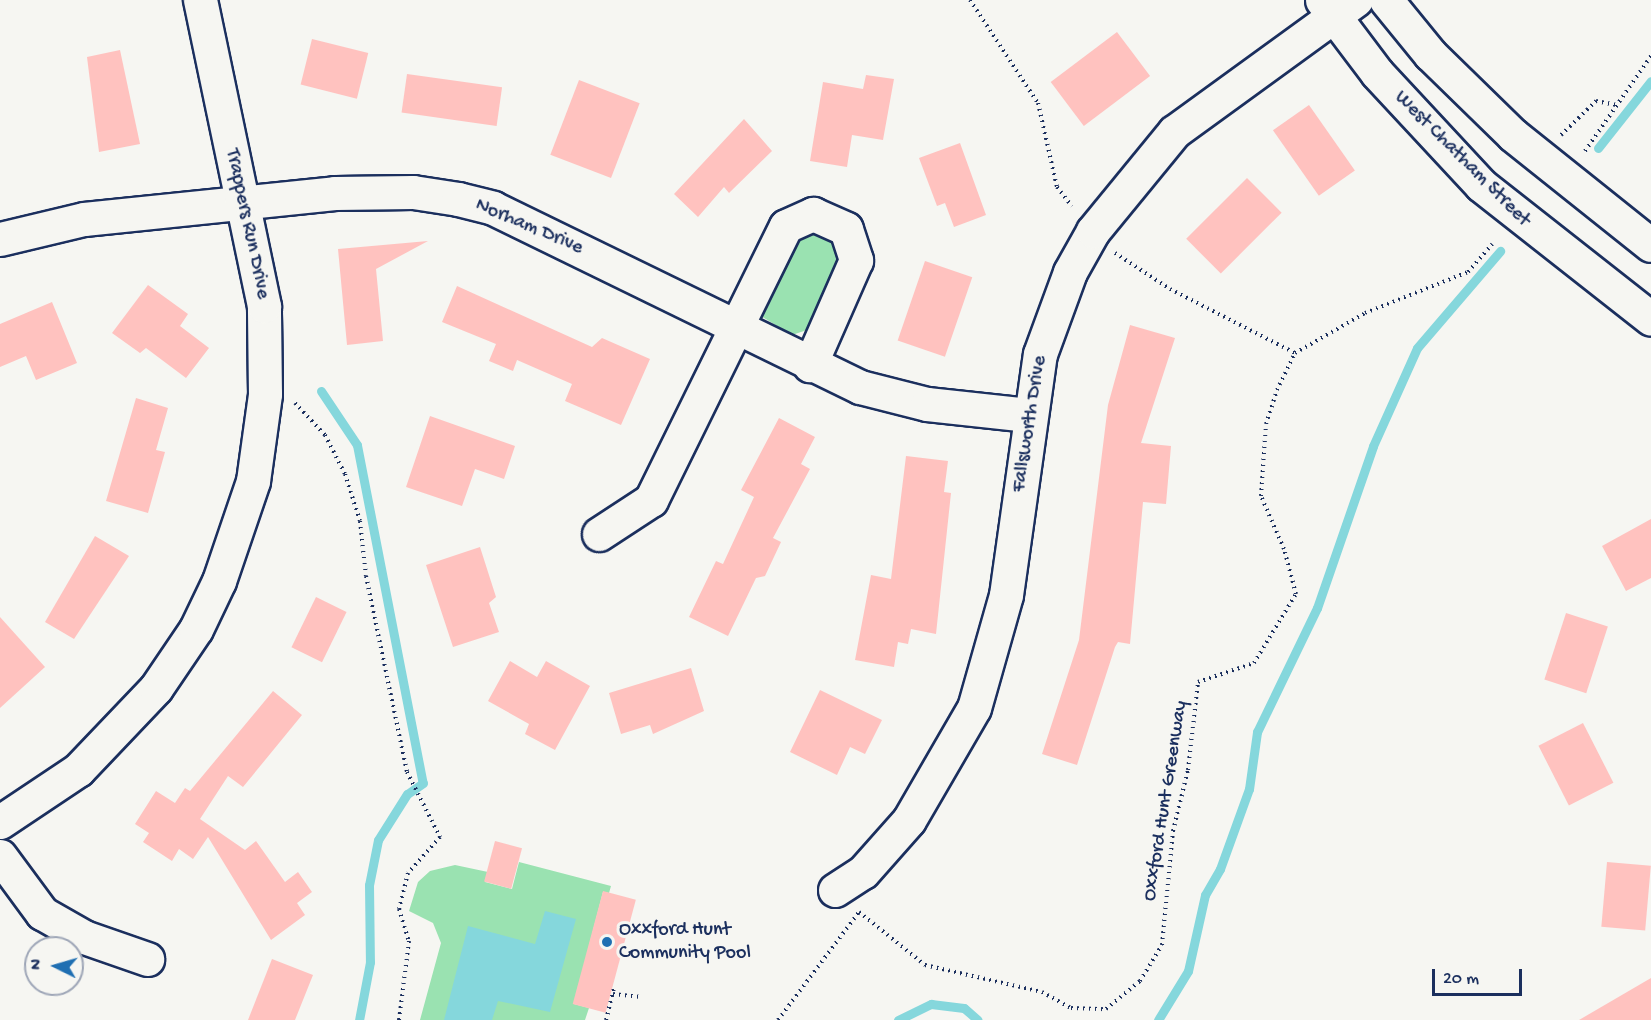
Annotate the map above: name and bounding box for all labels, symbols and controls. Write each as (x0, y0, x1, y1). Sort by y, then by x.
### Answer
street label: West Chatham Street (1389, 86, 1535, 232)
street label: Trappers Run Drive (219, 147, 275, 301)
street label: Norham Drive (471, 194, 587, 260)
street label: Fallsworth Drive (1007, 354, 1053, 494)
street label: Oxxford Hunt Greenway (1138, 699, 1194, 903)
place label: Oxxford Hunt Community Pool (619, 918, 751, 965)
marker: Oxxford Hunt Community Pool (600, 935, 614, 949)
north arrow (24, 936, 84, 996)
scale bar (1435, 957, 1525, 995)
text: N (28, 959, 47, 971)
text: 20 m (1443, 969, 1479, 990)

